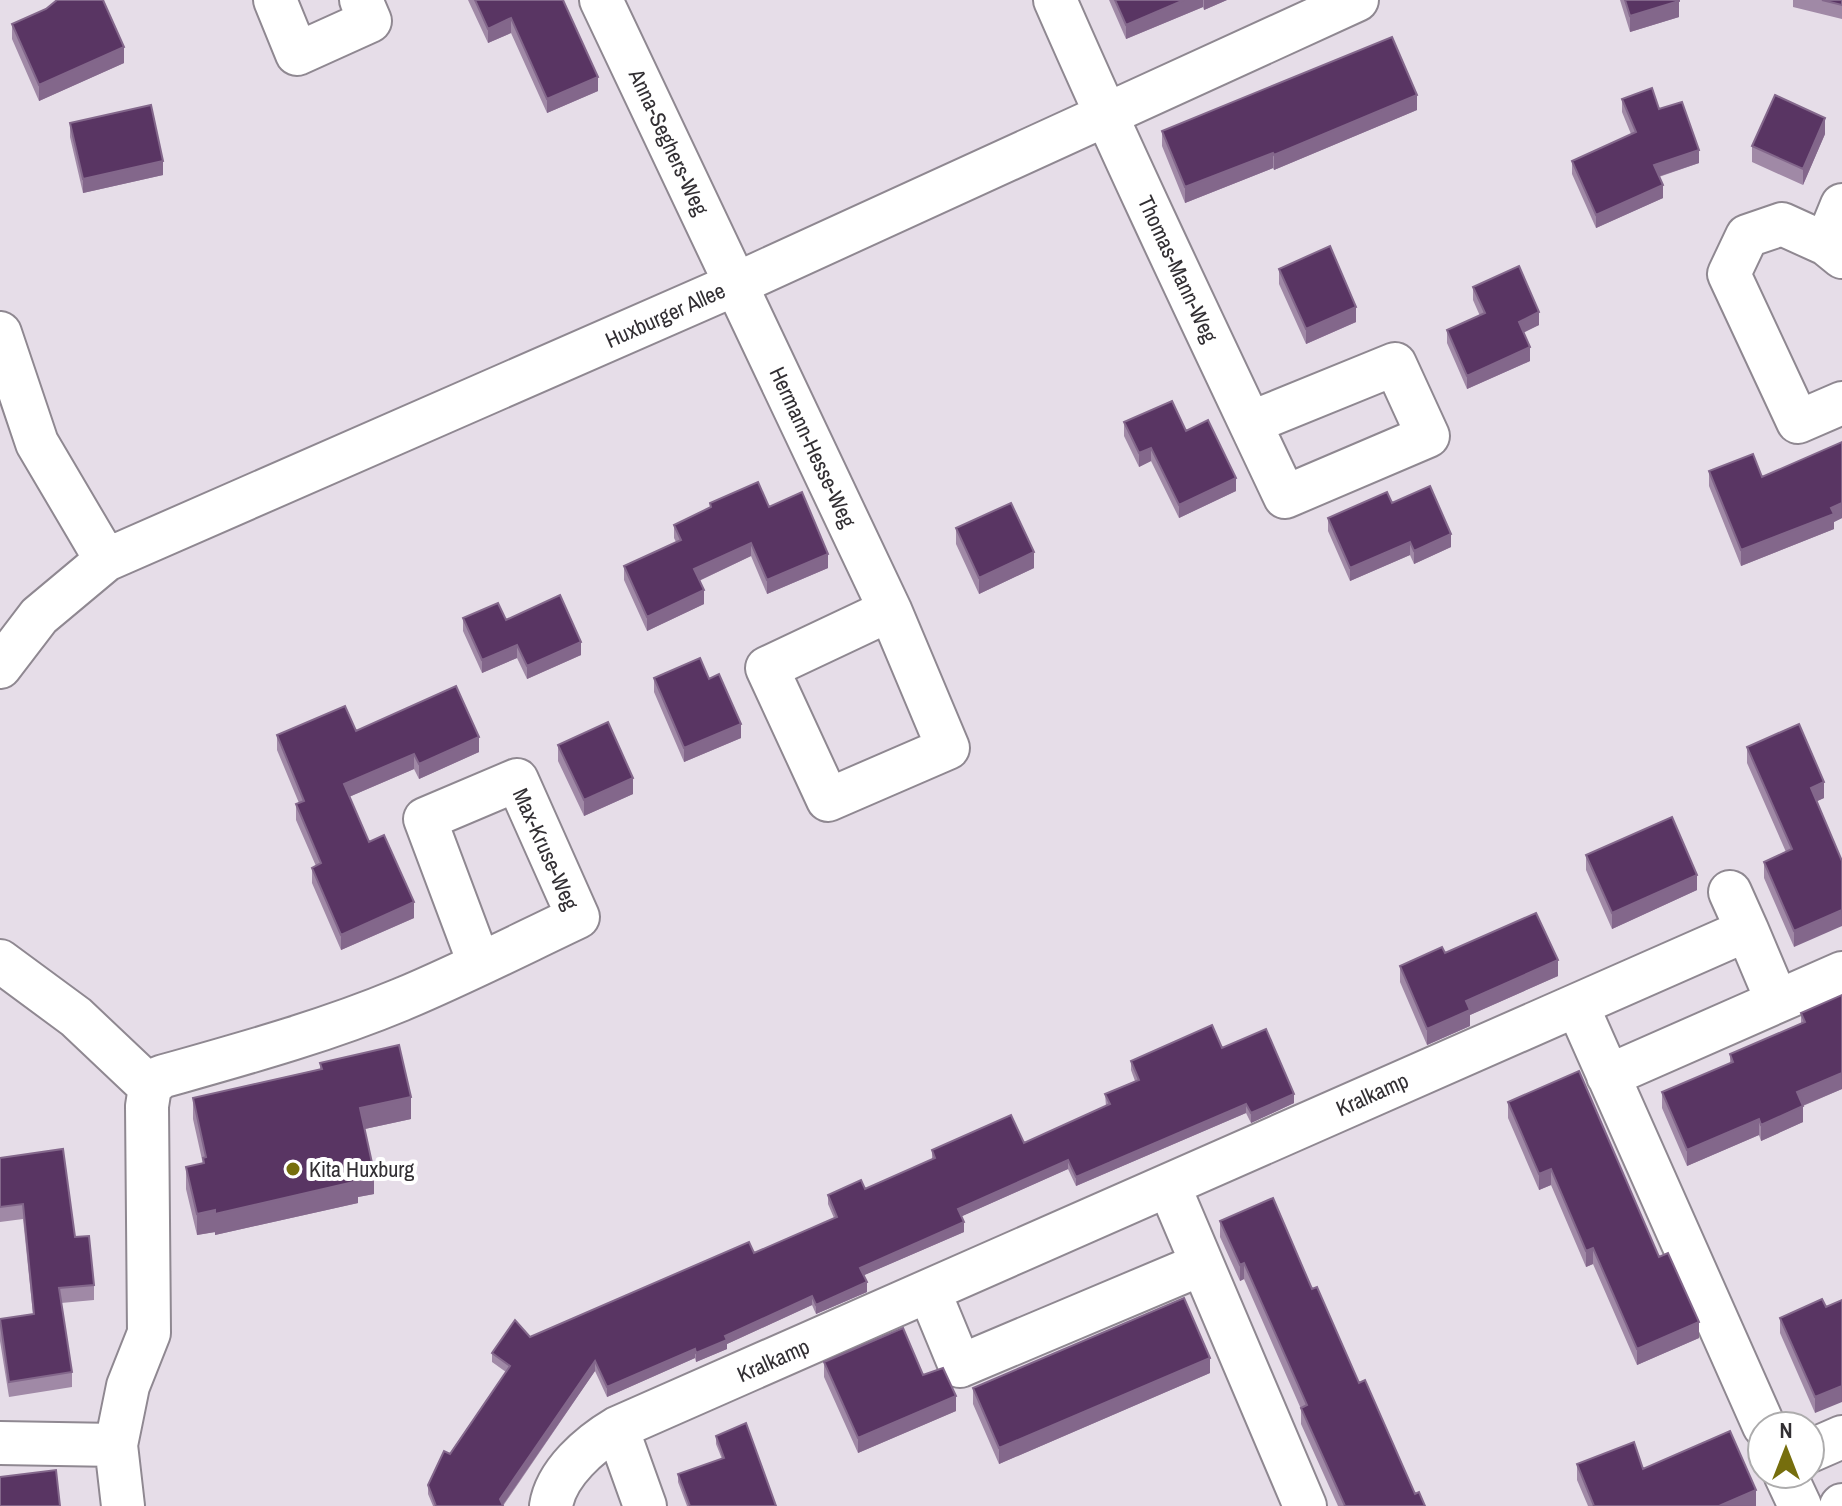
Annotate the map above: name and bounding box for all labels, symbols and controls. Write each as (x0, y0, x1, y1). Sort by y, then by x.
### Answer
street label: Anna-Seghers-Weg (622, 63, 716, 220)
street label: Thomas-Mann-Weg (1131, 191, 1225, 347)
street label: Huxburger Allee (600, 275, 730, 355)
street label: Hermann-Hesse-Weg (763, 362, 863, 532)
street label: Max-Kruse-Weg (506, 784, 586, 914)
street label: Kralkamp (1331, 1065, 1413, 1123)
place label: Kita Huxburg (309, 1154, 414, 1184)
marker: Kita Huxburg (284, 1160, 302, 1178)
street label: Kralkamp (732, 1331, 814, 1389)
north arrow (1746, 1410, 1826, 1490)
text: N (1779, 1415, 1793, 1445)

